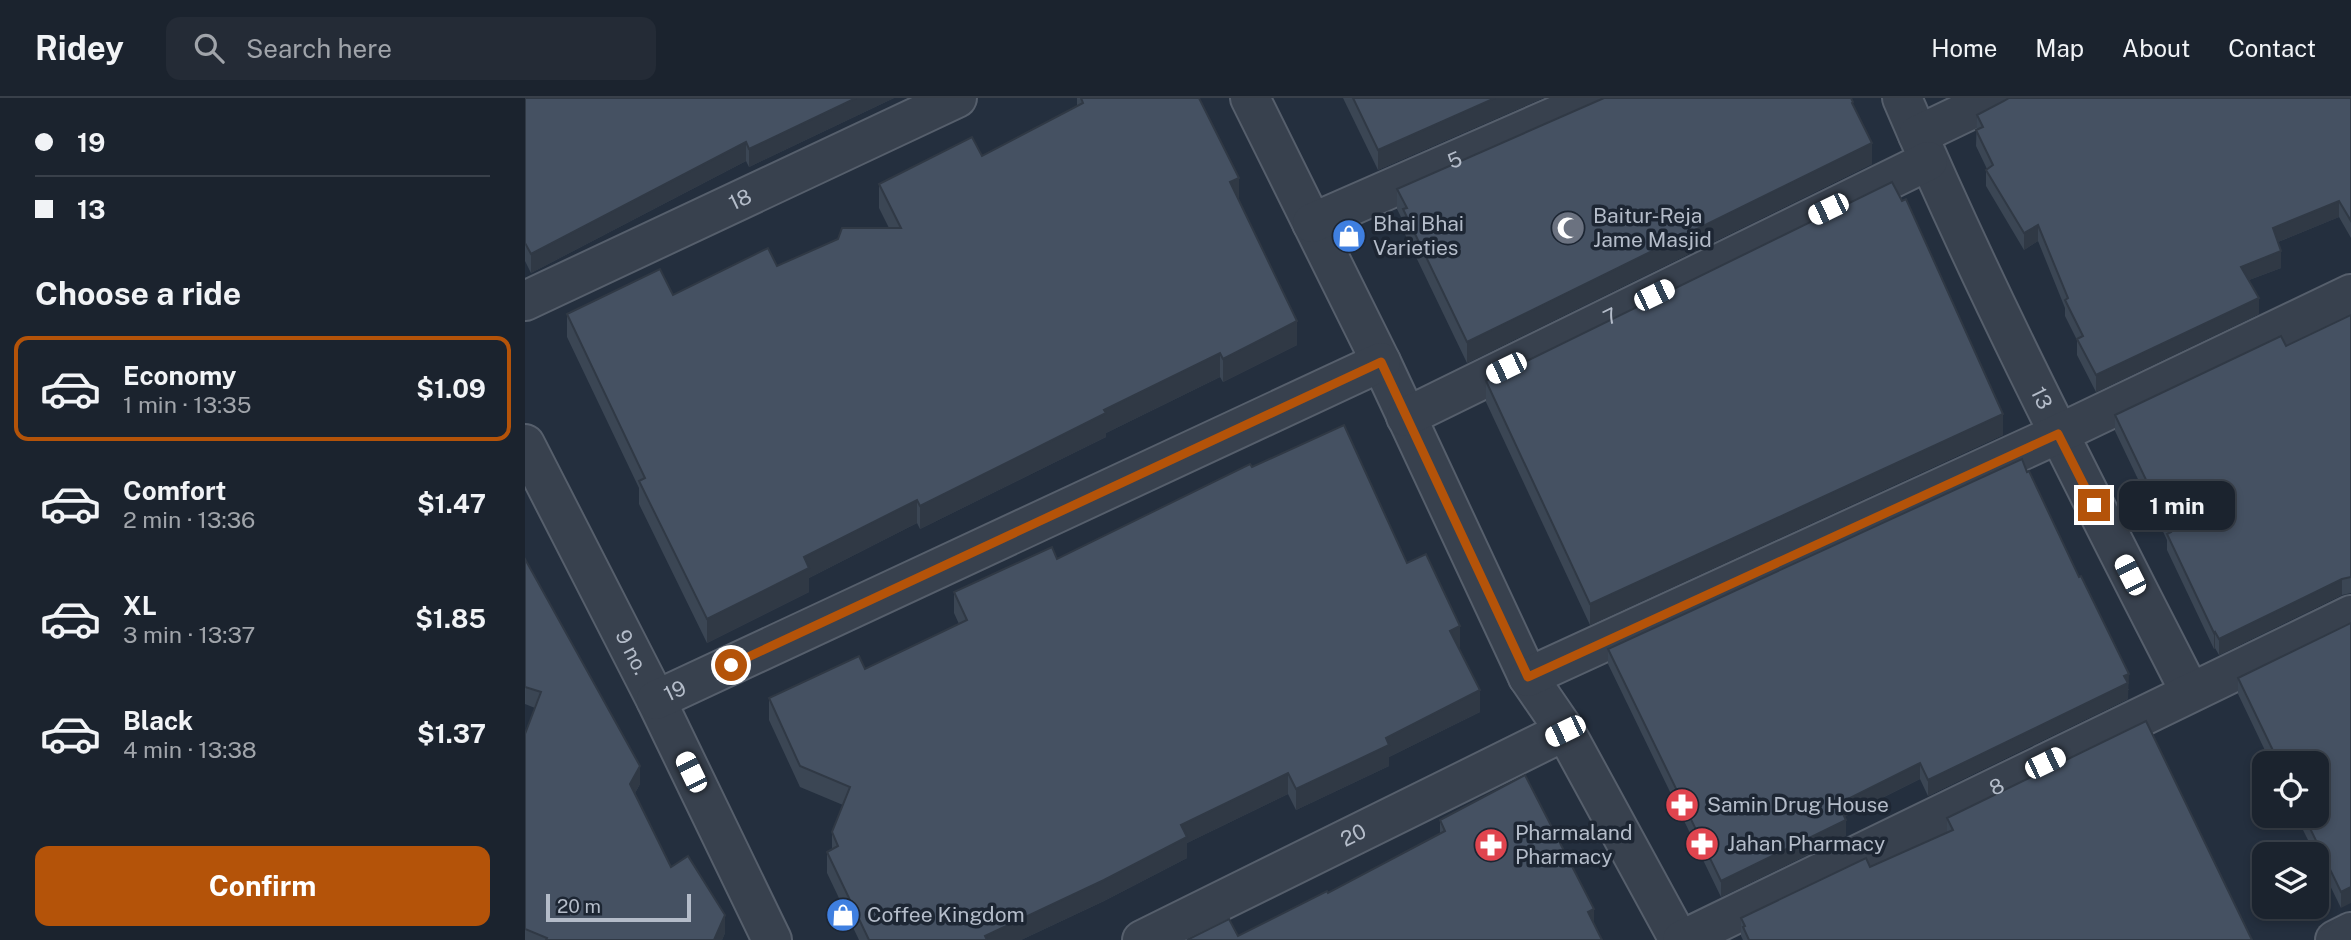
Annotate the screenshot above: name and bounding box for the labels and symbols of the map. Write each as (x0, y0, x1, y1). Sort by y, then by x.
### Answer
street label: 5 (1443, 146, 1466, 174)
street label: 18 (725, 183, 756, 215)
car (1805, 190, 1852, 228)
place label: Baitur-Reja Jame Masjid (1593, 203, 1712, 252)
mosque icon: Baitur-Reja Jame Masjid (1549, 209, 1587, 247)
place label: Bhai Bhai Varieties (1373, 211, 1464, 260)
shop icon: Bhai Bhai Varieties (1330, 217, 1368, 255)
car (1631, 276, 1678, 314)
street label: 7 (1599, 302, 1622, 330)
car (1483, 349, 1530, 387)
street label: 13 (2026, 383, 2058, 413)
callout: 1 min (2119, 480, 2234, 530)
route end (2078, 489, 2110, 521)
car (2112, 552, 2149, 598)
street label: 9 no. (610, 625, 654, 679)
route start (715, 649, 747, 681)
street label: 19 (660, 675, 690, 707)
car (1542, 712, 1589, 750)
car (2022, 744, 2069, 782)
car (673, 749, 710, 795)
street label: 8 (1985, 772, 2008, 801)
pharmacy icon: Samin Drug House (1663, 786, 1701, 824)
place label: Samin Drug House (1707, 792, 1889, 817)
street label: 20 (1336, 818, 1370, 852)
place label: Pharmaland Pharmacy (1515, 820, 1633, 869)
pharmacy icon: Jahan Pharmacy (1683, 825, 1721, 863)
pharmacy icon: Pharmaland Pharmacy (1472, 826, 1510, 864)
place label: Jahan Pharmacy (1727, 831, 1885, 856)
scale bar (546, 891, 691, 923)
shop icon: Coffee Kingdom (824, 896, 862, 934)
place label: Coffee Kingdom (867, 902, 1025, 927)

